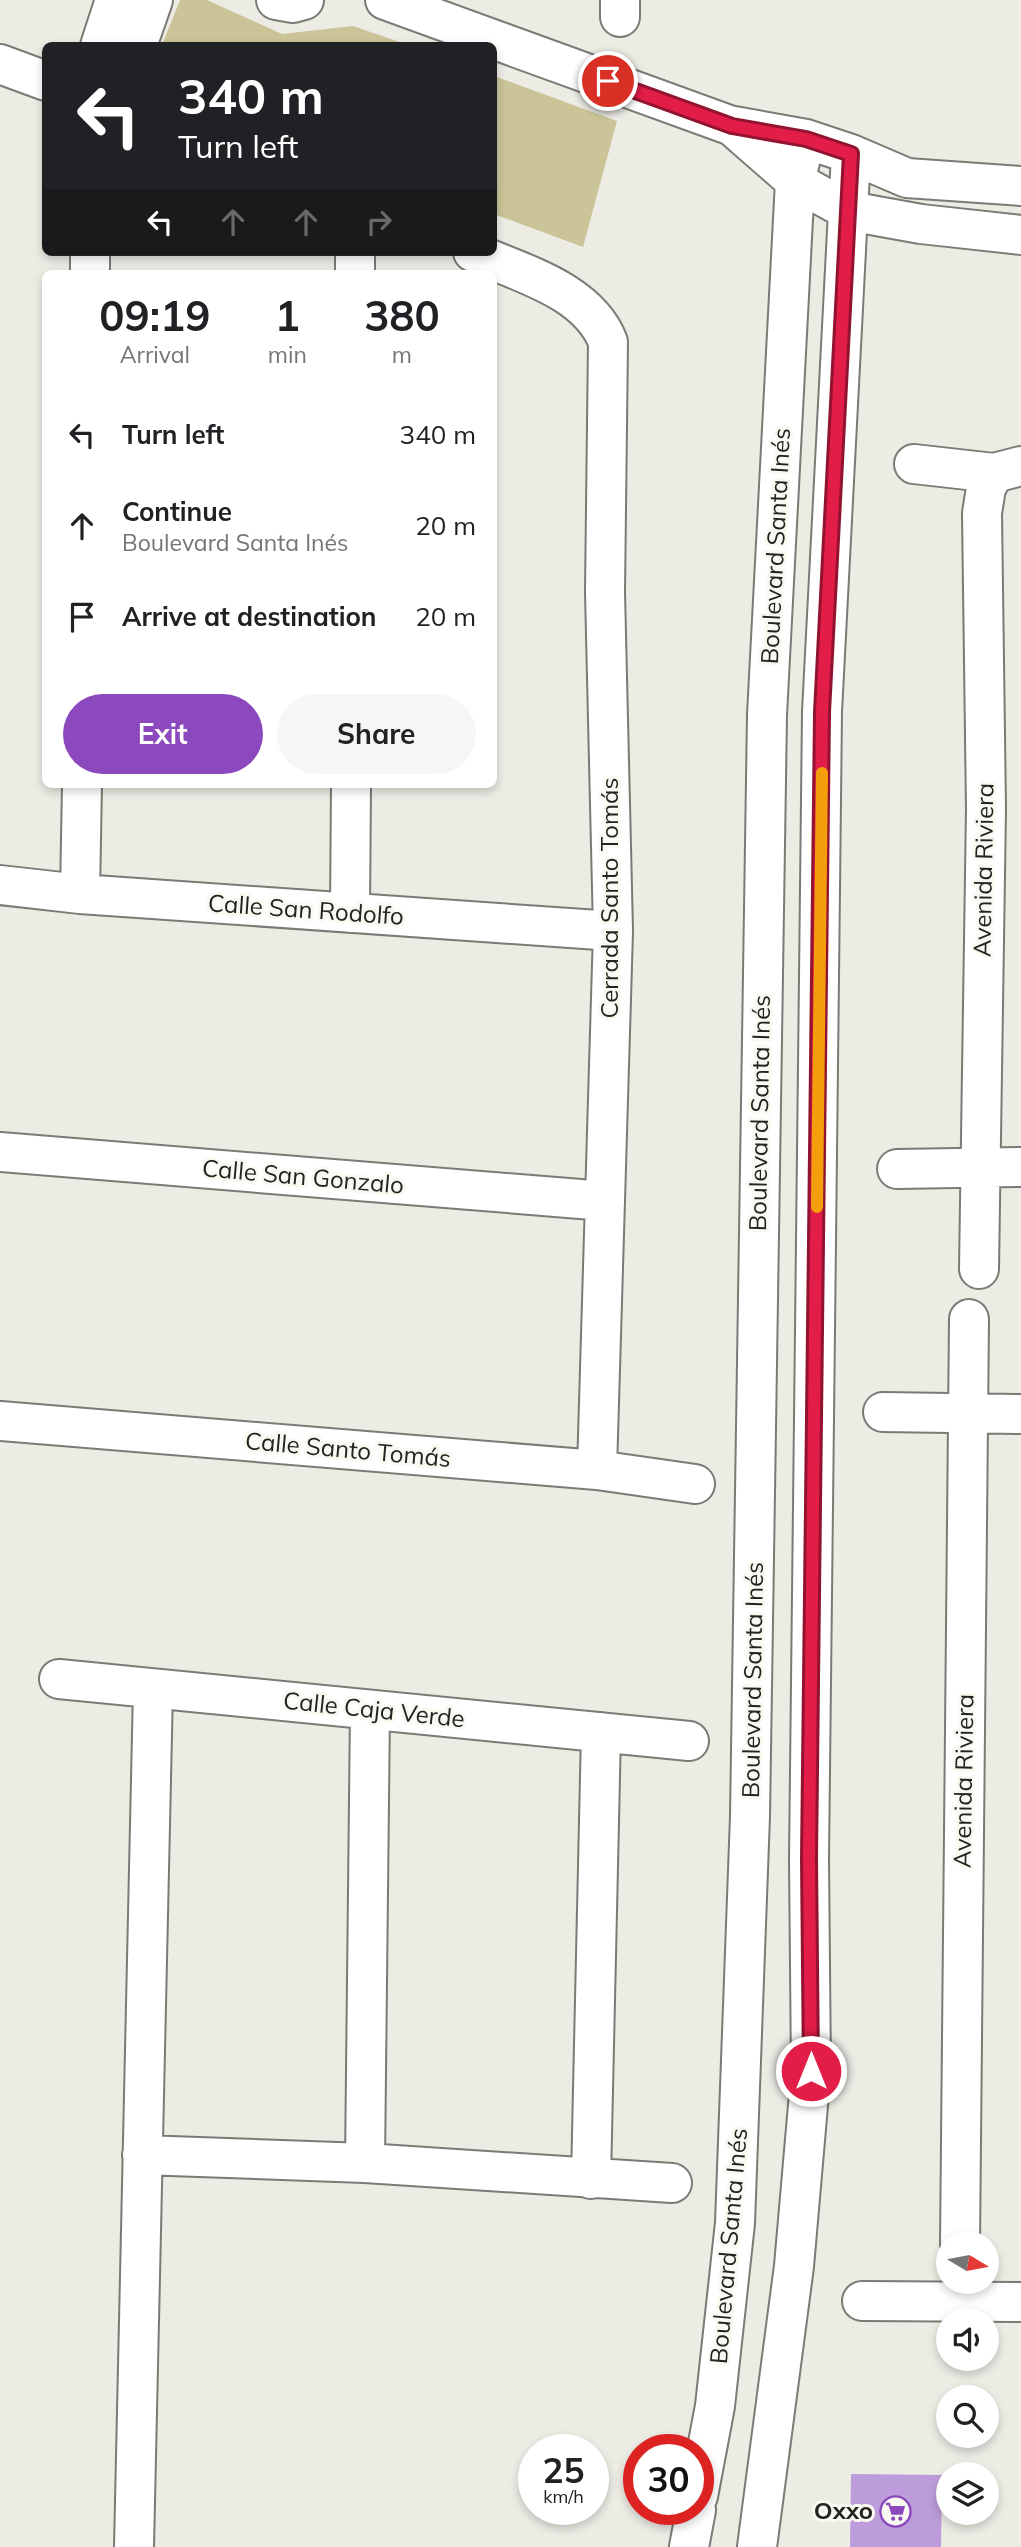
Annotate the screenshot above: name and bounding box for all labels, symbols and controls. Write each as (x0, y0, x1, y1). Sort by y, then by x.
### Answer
pin (578, 51, 638, 111)
icon: arrive (589, 62, 627, 100)
text: 340 m (178, 65, 324, 126)
icon: left (63, 70, 154, 161)
text: Turn left (178, 126, 298, 166)
icon: left (141, 203, 179, 241)
icon: ahead (214, 203, 252, 241)
icon: ahead (287, 203, 325, 241)
icon: right (360, 203, 398, 241)
text: 09:19 (99, 289, 210, 342)
text: 1 (275, 289, 300, 342)
text: 380 (364, 289, 440, 342)
text: Arrival (120, 340, 190, 369)
text: min (268, 340, 307, 369)
text: m (392, 340, 412, 369)
icon: left (63, 416, 101, 454)
text: Turn left (122, 418, 224, 451)
text: 340 m (400, 418, 476, 451)
street label: Boulevard Santa Inés (754, 427, 796, 665)
text: Continue (122, 495, 232, 528)
icon: ahead (63, 507, 101, 545)
text: 20 m (415, 509, 476, 542)
text: Boulevard Santa Inés (122, 528, 349, 557)
icon: arrive (63, 598, 101, 636)
text: Arrive at destination (122, 600, 377, 633)
text: 20 m (415, 600, 476, 633)
button: Exit (63, 694, 263, 774)
button: Share (277, 694, 476, 774)
street label: Cerrada Santo Tomás (594, 778, 624, 1018)
street label: Avenida Riviera (966, 783, 1000, 957)
street label: Calle San Rodolfo (207, 887, 405, 931)
street label: Boulevard Santa Inés (742, 995, 776, 1231)
street label: Calle San Gonzalo (201, 1152, 405, 1200)
street label: Calle Santo Tomás (244, 1425, 452, 1473)
street label: Boulevard Santa Inés (735, 1562, 769, 1798)
street label: Calle Caja Verde (282, 1685, 466, 1733)
street label: Avenida Riviera (946, 1694, 980, 1868)
position arrow (774, 2034, 848, 2108)
street label: Boulevard Santa Inés (703, 2127, 753, 2365)
north arrow (936, 2231, 999, 2294)
map controls (936, 2231, 999, 2525)
button: sound (936, 2308, 999, 2371)
button: search (936, 2385, 999, 2448)
speed limit sign: 30 (623, 2434, 714, 2525)
text: 25 (542, 2448, 585, 2492)
button: layers (936, 2462, 999, 2525)
text: km/h (543, 2485, 584, 2508)
supermarket icon: Oxxo (879, 2494, 913, 2528)
place label: Oxxo (814, 2495, 873, 2525)

